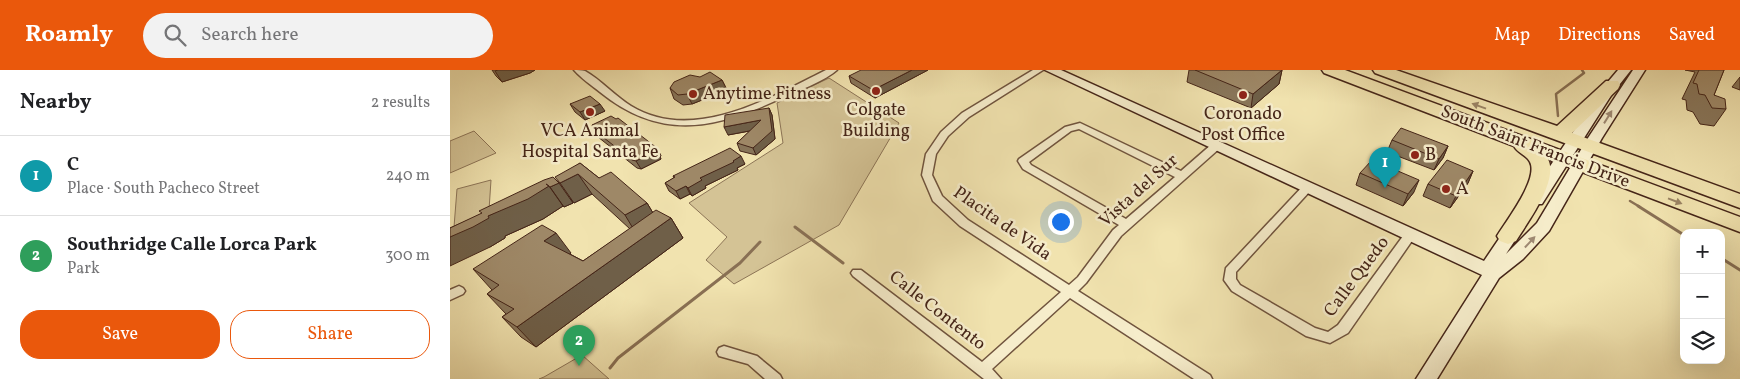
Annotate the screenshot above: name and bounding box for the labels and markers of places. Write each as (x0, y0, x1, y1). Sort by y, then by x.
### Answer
place label: Anytime Fitness (703, 82, 831, 107)
marker: Colgate Building (870, 85, 882, 97)
marker: Anytime Fitness (687, 88, 699, 100)
marker: Coronado Post Office (1237, 89, 1249, 101)
place label: Colgate Building (842, 98, 910, 144)
place label: Coronado Post Office (1201, 102, 1285, 148)
marker: VCA Animal Hospital Santa Fe (584, 106, 596, 118)
place label: VCA Animal Hospital Santa Fe (521, 119, 659, 165)
place label: B (1425, 143, 1436, 168)
pin: 1 (1369, 147, 1401, 188)
marker: B (1409, 149, 1421, 161)
place label: A (1456, 177, 1469, 202)
marker: A (1440, 183, 1452, 195)
pin: 2 (563, 325, 595, 366)

